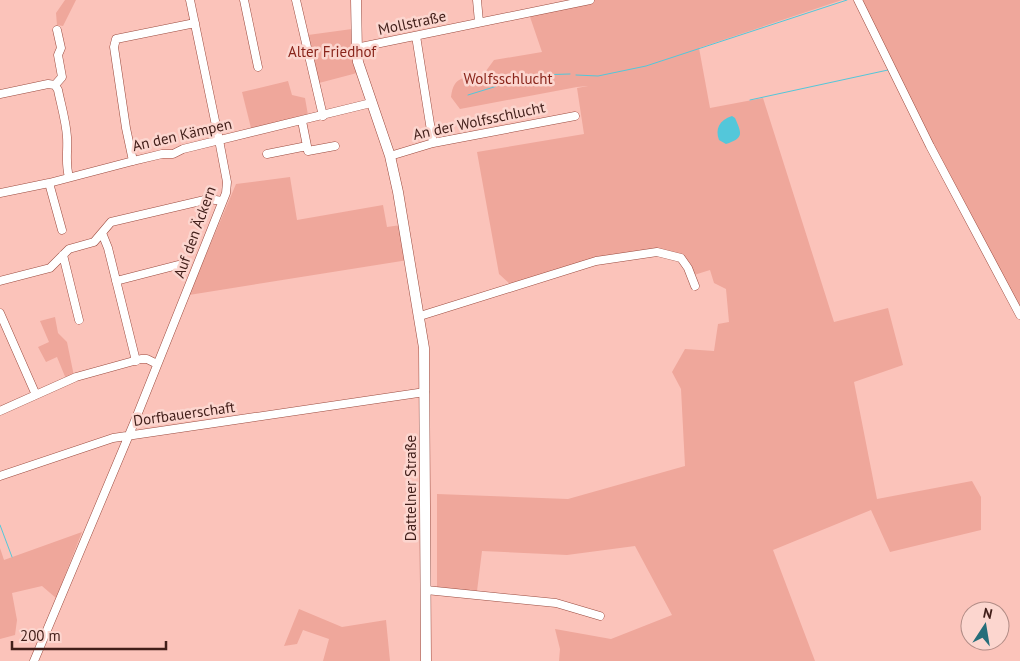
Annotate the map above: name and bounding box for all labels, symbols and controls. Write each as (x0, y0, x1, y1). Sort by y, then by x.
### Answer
street label: Mollstraße (376, 6, 448, 39)
park label: Alter Friedhof (288, 42, 377, 61)
park label: Wolfsschlucht (463, 69, 553, 88)
street label: An der Wolfsschlucht (411, 97, 547, 144)
street label: An den Kämpen (130, 114, 234, 155)
street label: Auf den Äckern (169, 183, 220, 280)
street label: Dorfbauerschaft (132, 397, 236, 430)
street label: Dattelner Straße (401, 435, 420, 541)
north arrow (960, 601, 1010, 651)
text: N (981, 604, 994, 623)
scale bar (12, 618, 166, 650)
text: 200 m (20, 626, 61, 645)

